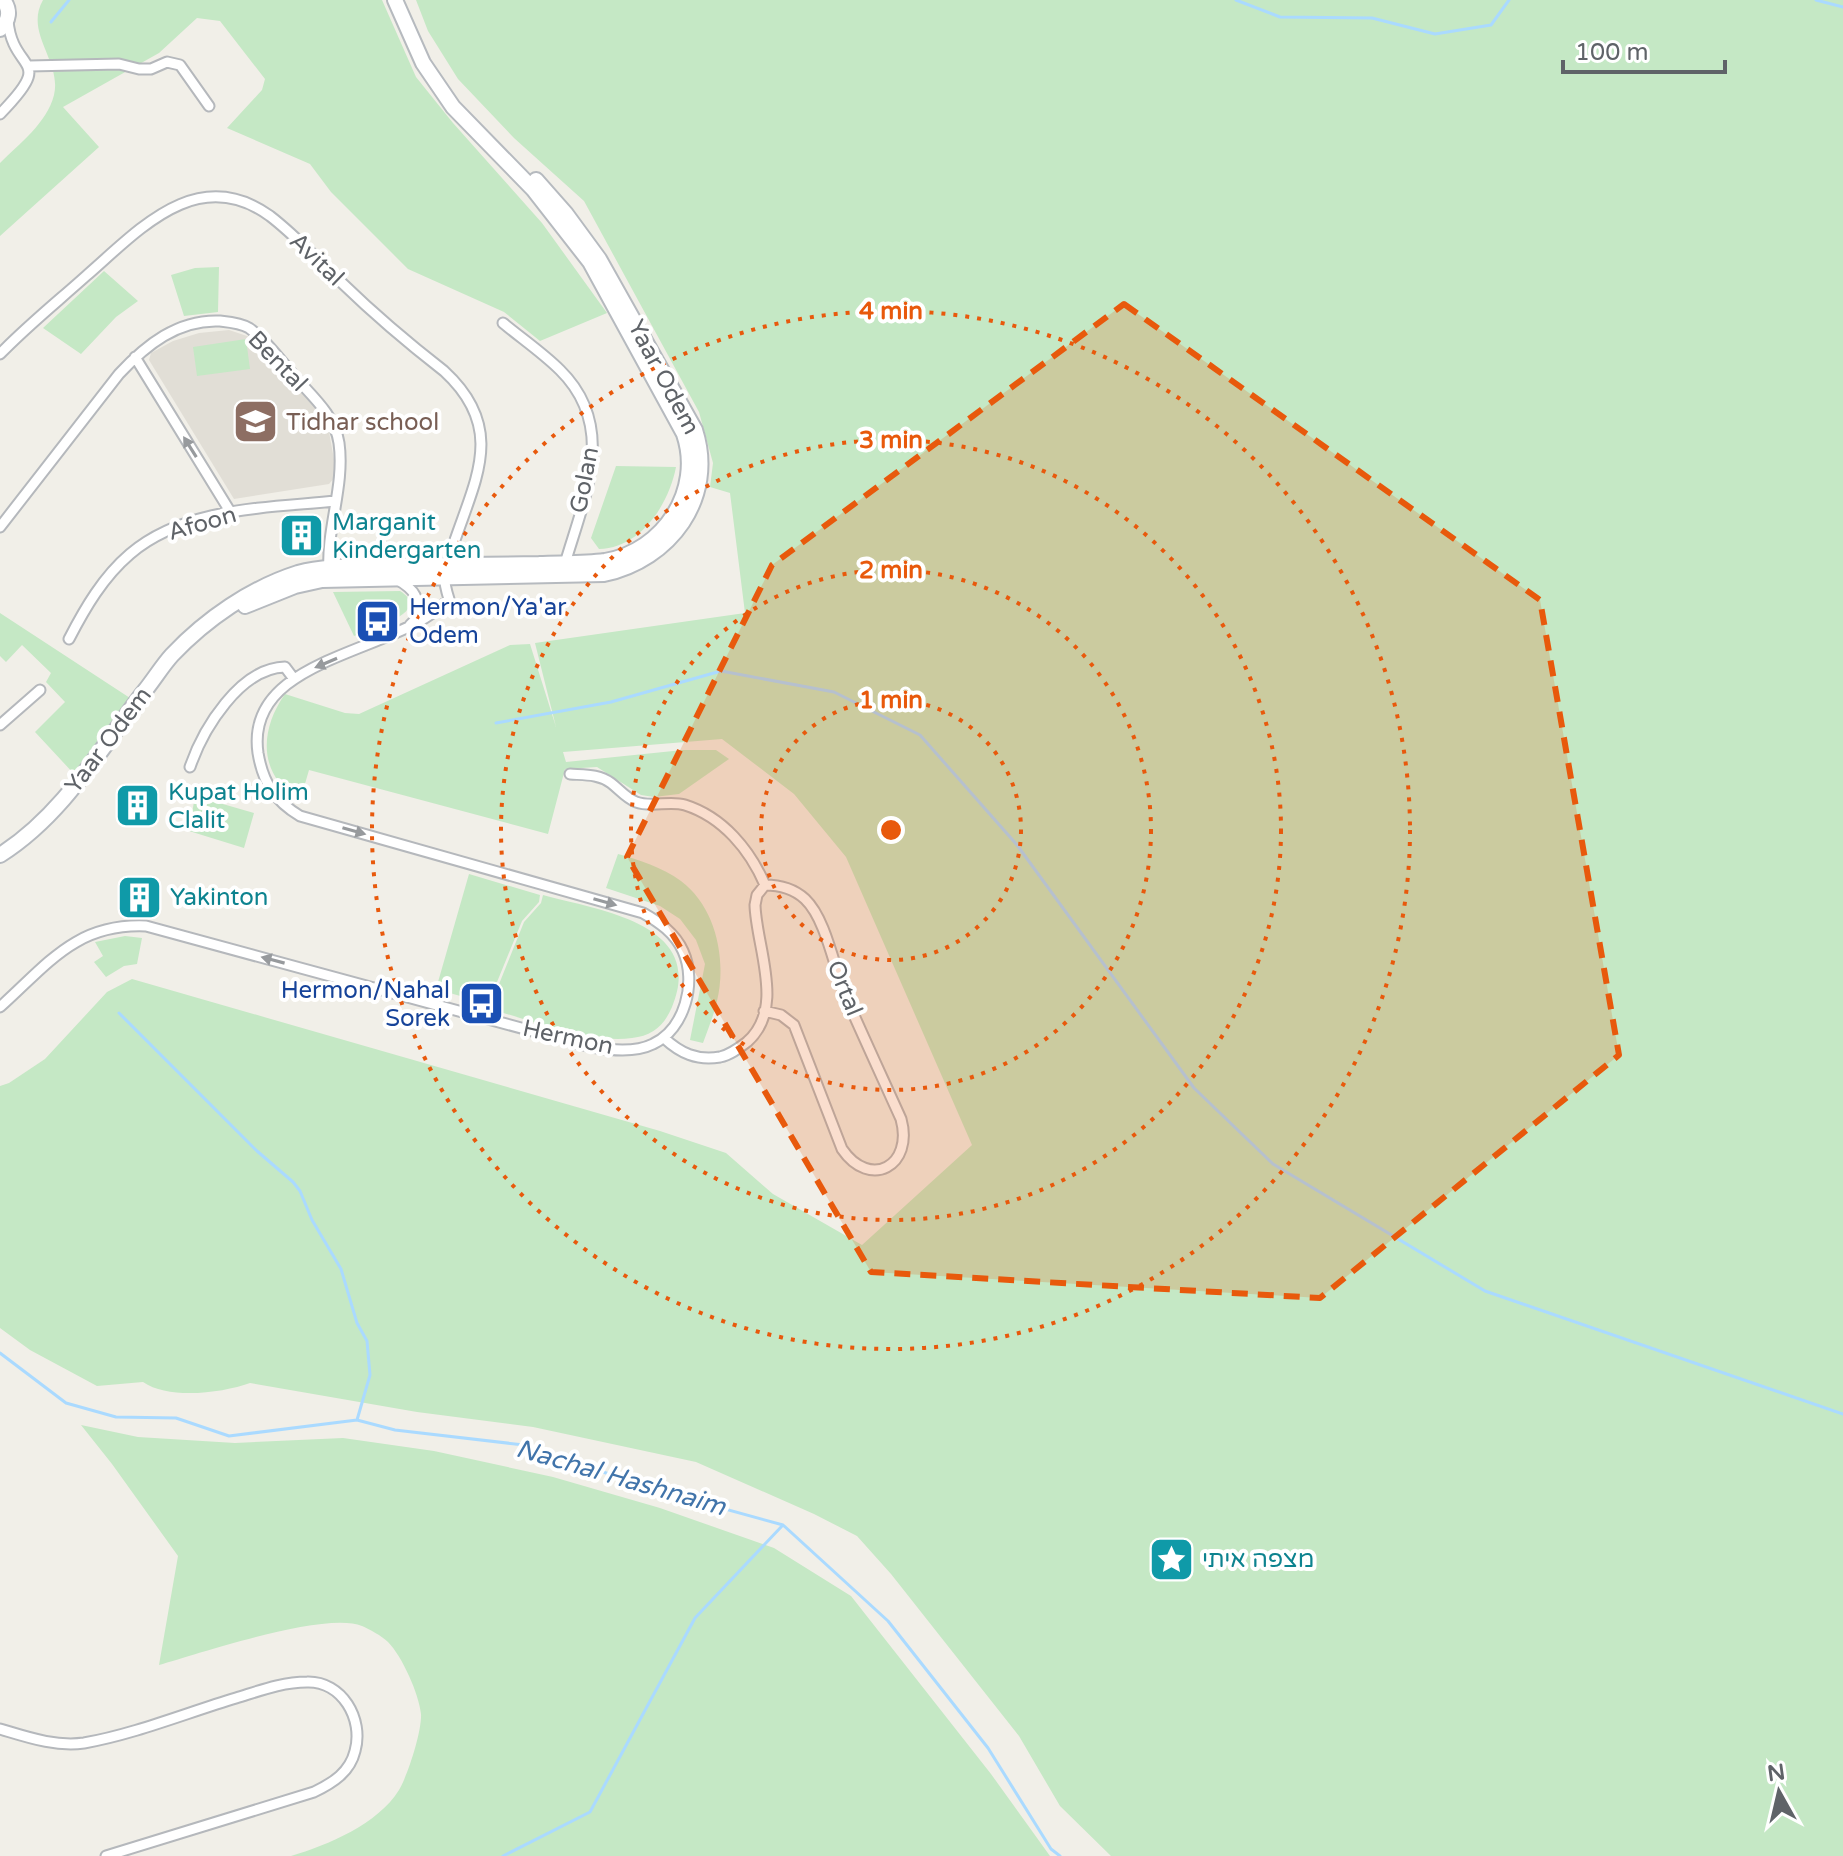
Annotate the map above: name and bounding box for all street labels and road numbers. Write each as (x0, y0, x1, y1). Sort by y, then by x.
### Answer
street label: Avital (283, 227, 350, 292)
street label: Yaar Odem (621, 315, 706, 439)
street label: Bental (242, 325, 313, 398)
street label: Golan (564, 445, 605, 516)
street label: Afoon (165, 500, 240, 547)
street label: Yaar Odem (59, 681, 158, 799)
street label: Ortal (820, 956, 869, 1020)
street label: Hermon (520, 1014, 616, 1061)

